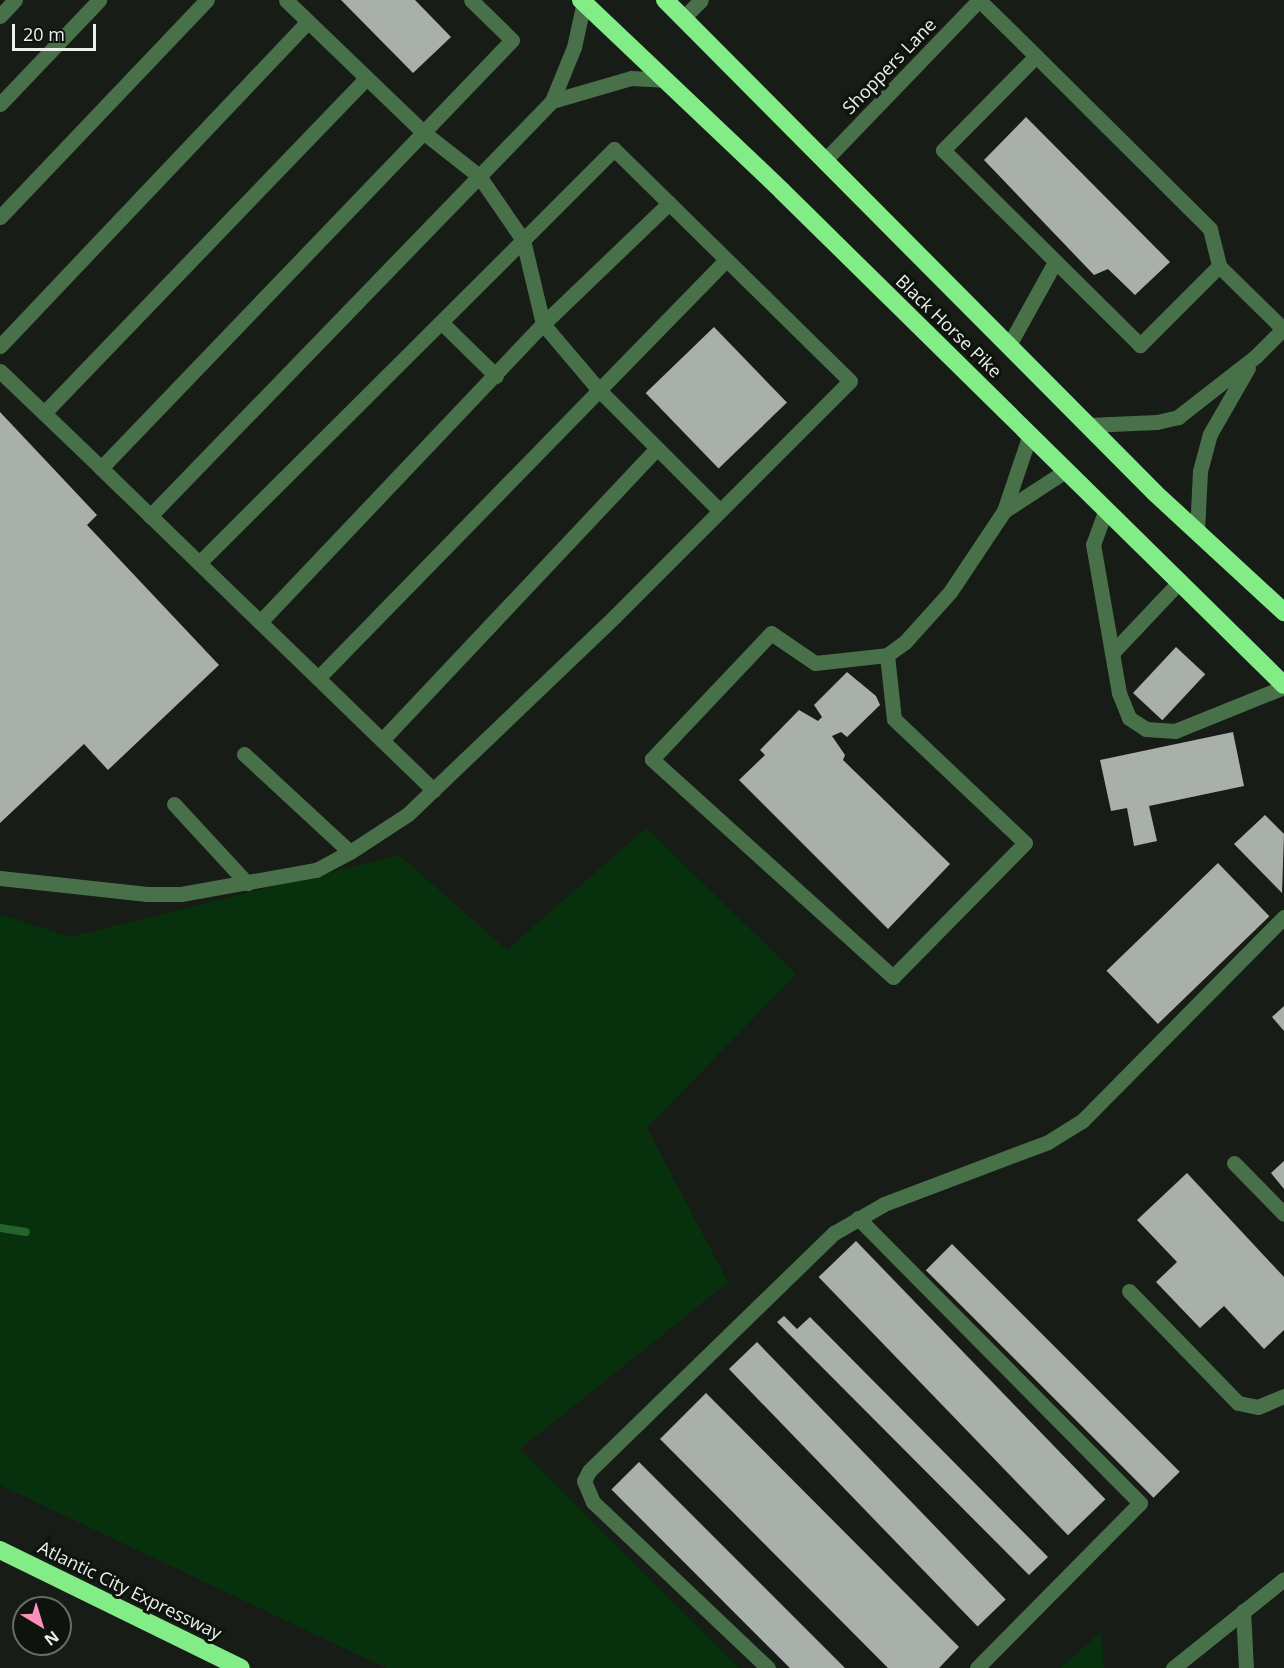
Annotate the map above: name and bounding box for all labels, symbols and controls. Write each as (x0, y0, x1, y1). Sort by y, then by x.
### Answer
scale bar (15, 12, 99, 50)
street label: Shoppers Lane (838, 14, 940, 118)
text: 20 m (23, 22, 65, 46)
street label: Black Horse Pike (892, 270, 1006, 382)
street label: Atlantic City Expressway (35, 1536, 225, 1644)
north arrow (12, 1596, 72, 1656)
text: N (40, 1626, 64, 1651)

